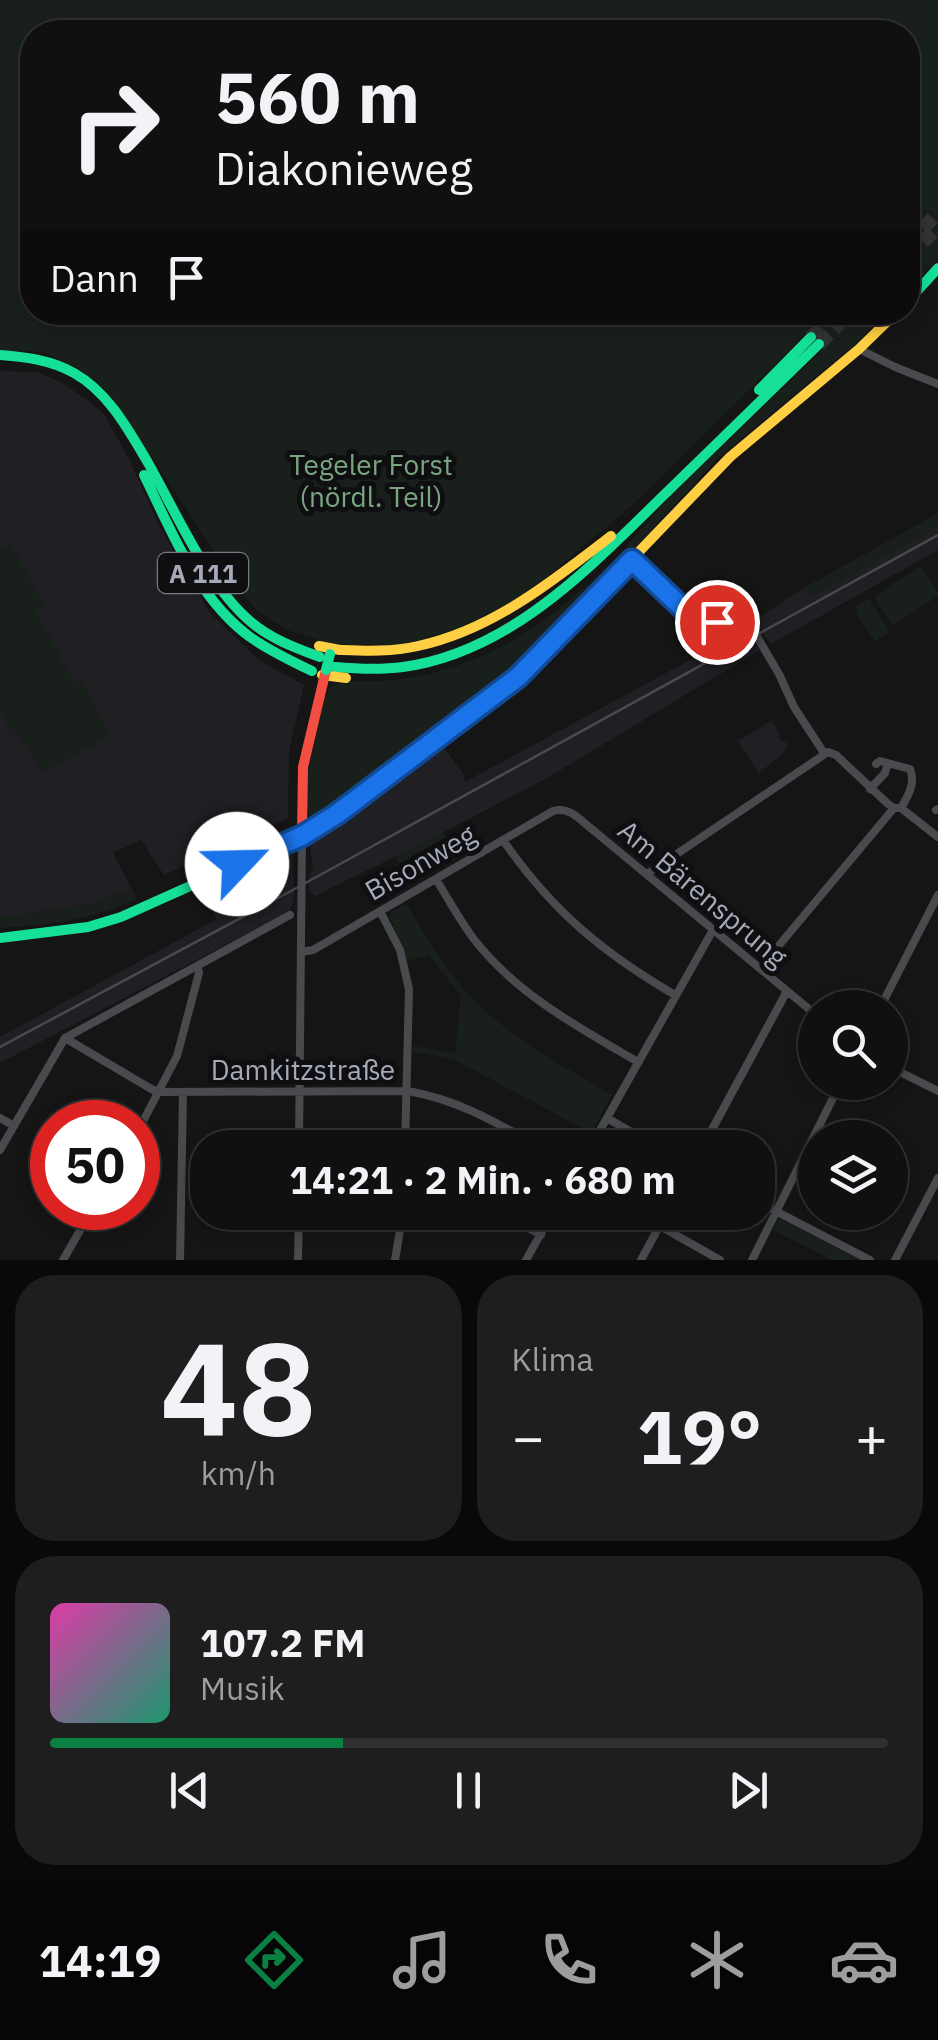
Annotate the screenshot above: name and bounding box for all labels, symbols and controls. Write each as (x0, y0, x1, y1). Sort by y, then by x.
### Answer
text: 560 m (215, 51, 420, 142)
icon: right (50, 60, 180, 190)
text: Diakonieweg (215, 139, 473, 197)
icon: arrive (159, 250, 214, 305)
text: Dann (50, 253, 139, 302)
park label: Tegeler Forst (nördl. Teil) (289, 446, 453, 515)
road number: A 111 (158, 553, 248, 593)
pin (675, 580, 760, 665)
icon: arrive (690, 595, 745, 650)
street label: Am Bärensprung (611, 811, 796, 975)
position arrow (185, 812, 289, 916)
street label: Bisonweg (358, 815, 482, 908)
map controls (798, 990, 908, 1230)
button: search (798, 990, 908, 1100)
street label: Damkitzstraße (211, 1051, 395, 1088)
speed limit sign: 50 (30, 1100, 160, 1230)
button: layers (798, 1120, 908, 1230)
text: 14:21 · 2 Min. · 680 m (289, 1155, 676, 1204)
text: 48 (160, 1302, 316, 1471)
text: Klima (512, 1338, 594, 1380)
text: 19° (637, 1387, 762, 1485)
text: − (512, 1401, 545, 1472)
text: + (855, 1401, 888, 1472)
text: km/h (201, 1452, 276, 1494)
text: 107.2 FM (200, 1618, 365, 1667)
text: Musik (200, 1667, 285, 1709)
icon: previous (162, 1763, 217, 1818)
icon: pause (441, 1763, 496, 1818)
icon: next (721, 1763, 776, 1818)
icon: directions (239, 1925, 309, 1995)
icon: music (387, 1925, 457, 1995)
icon: phone (534, 1925, 604, 1995)
icon: climate (682, 1925, 752, 1995)
icon: car (829, 1925, 899, 1995)
text: 14:19 (39, 1931, 162, 1989)

